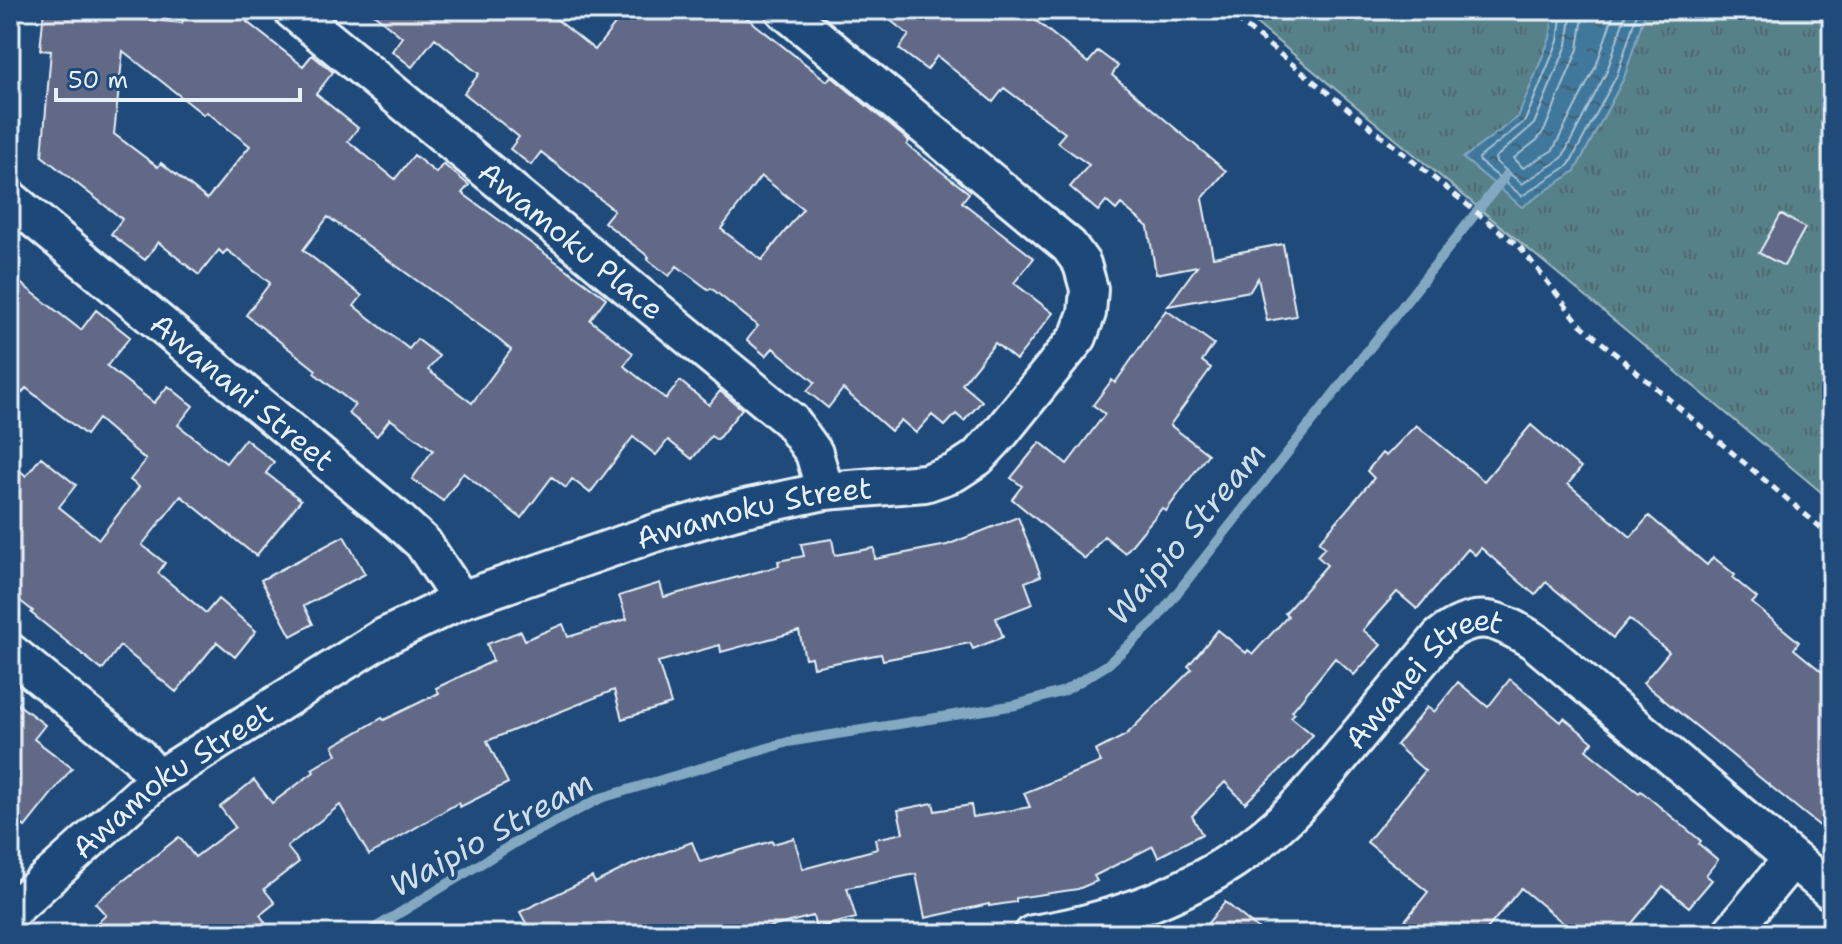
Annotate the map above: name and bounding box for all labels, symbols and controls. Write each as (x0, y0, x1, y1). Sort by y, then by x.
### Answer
scale bar (56, 52, 300, 102)
text: 50 m (68, 64, 128, 96)
street label: Awamoku Place (470, 151, 673, 329)
street label: Awanani Street (142, 303, 343, 480)
water label: Waipio Stream (1097, 432, 1275, 634)
street label: Awamoku Street (630, 467, 873, 559)
street label: Awanei Street (1335, 599, 1508, 758)
street label: Awamoku Street (63, 691, 280, 868)
water label: Waipio Stream (381, 759, 601, 907)

